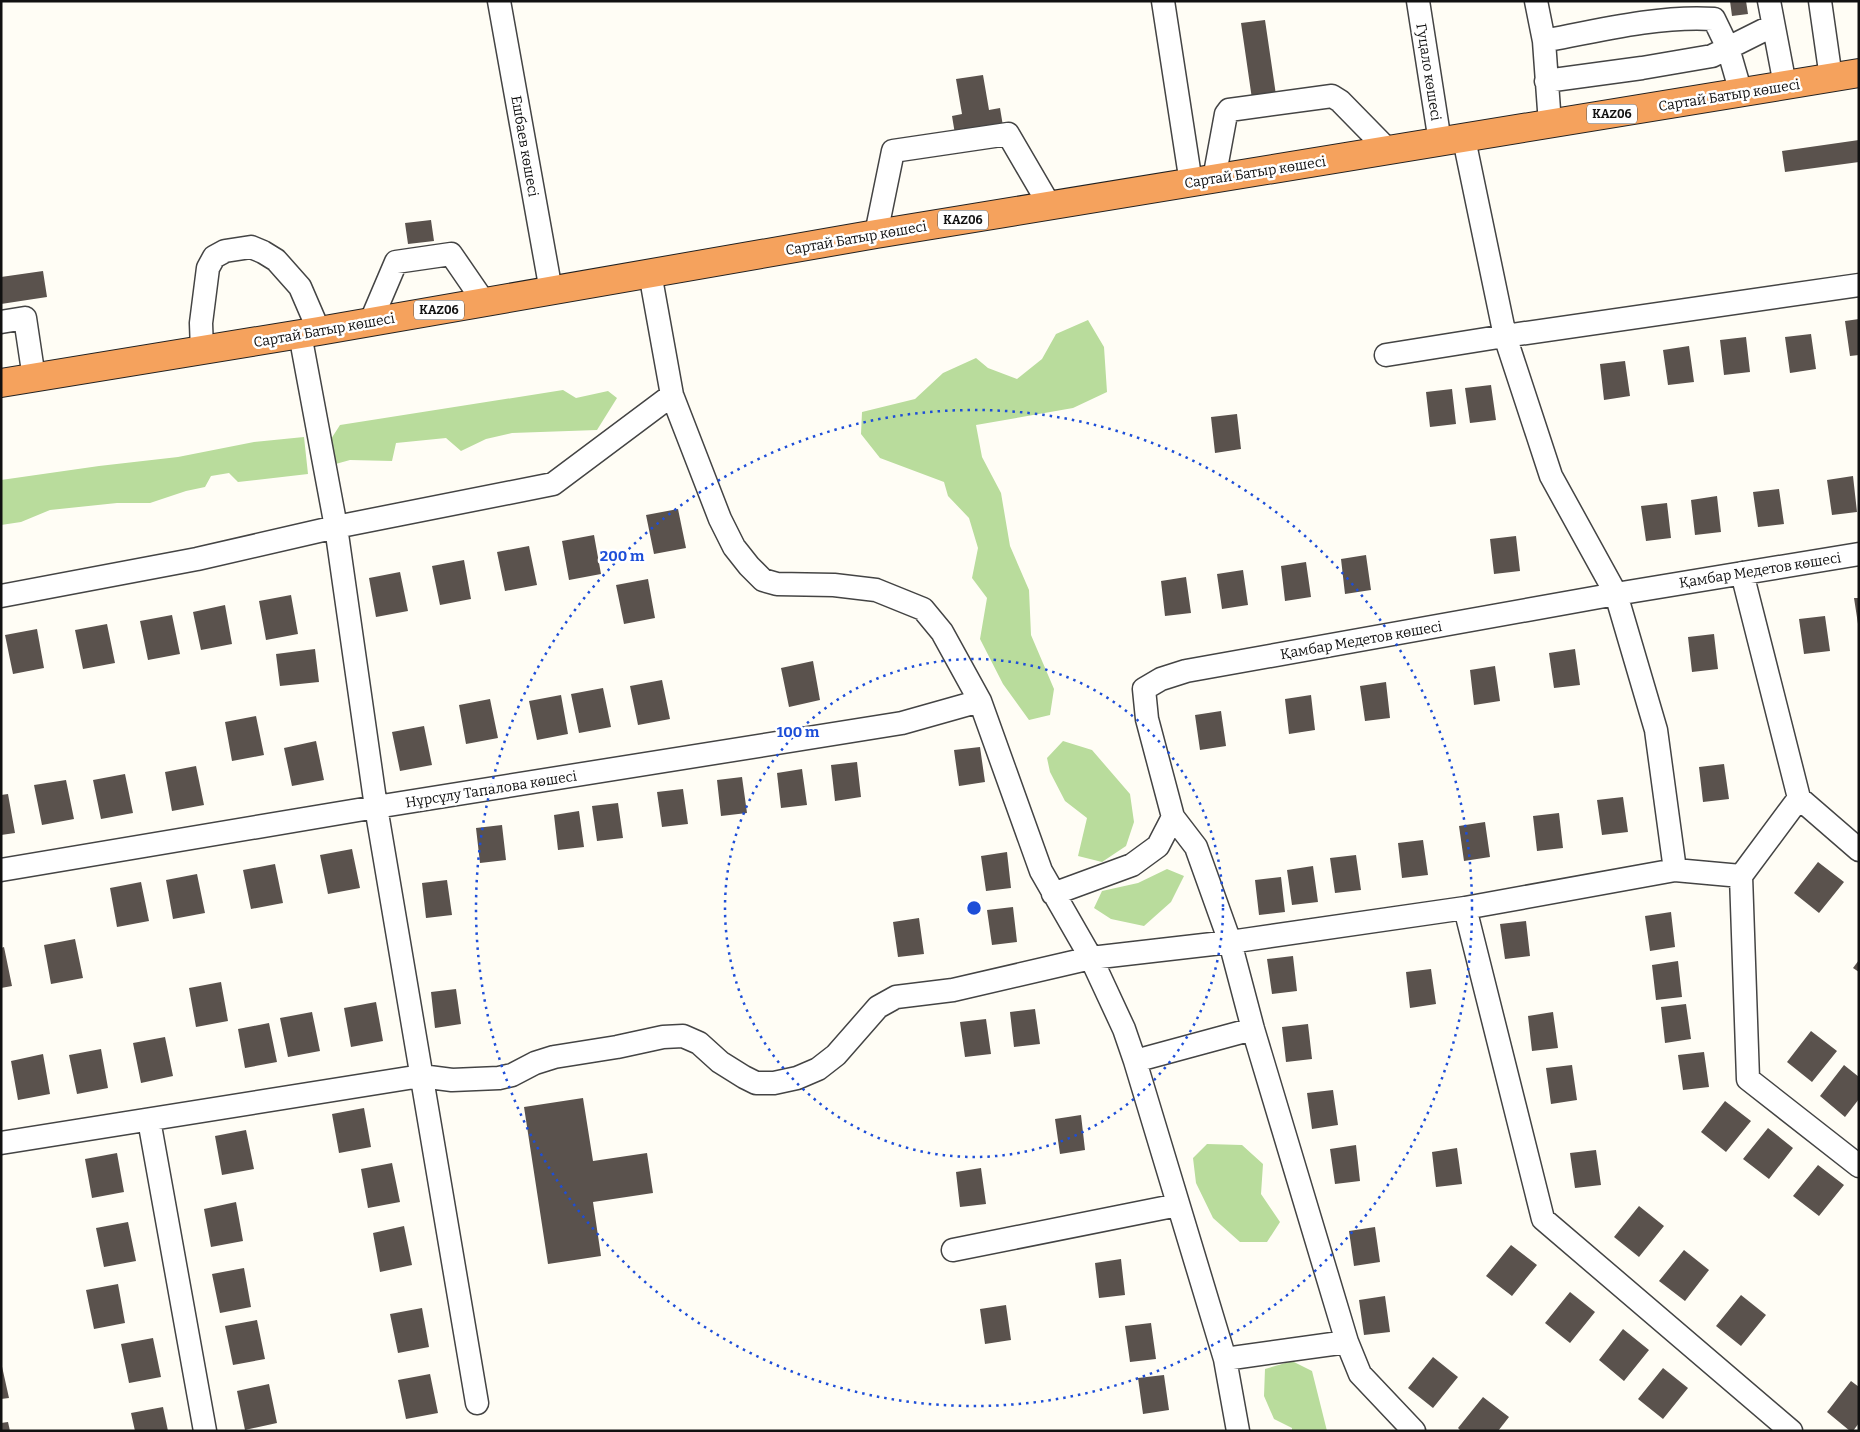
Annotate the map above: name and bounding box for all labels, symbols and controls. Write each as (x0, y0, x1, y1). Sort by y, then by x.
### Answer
street label: Гуцало көшесі (1412, 22, 1445, 122)
street label: Сартай Батыр көшесі (1657, 76, 1801, 115)
street label: Ешбаев көшесі (507, 94, 542, 198)
road number: KАZ06 (1587, 105, 1637, 124)
street label: Сартай Батыр көшесі (1183, 153, 1327, 192)
road number: KАZ06 (938, 210, 988, 230)
street label: Сартай Батыр көшесі (784, 218, 928, 259)
road number: KАZ06 (414, 300, 464, 320)
street label: Сартай Батыр көшесі (252, 310, 396, 351)
text: 200 m (600, 547, 645, 565)
street label: Қамбар Медетов көшесі (1678, 549, 1842, 592)
street label: Қамбар Медетов көшесі (1279, 618, 1443, 663)
text: 100 m (777, 723, 820, 741)
street label: Нұрсұлу Тапалова көшесі (404, 768, 578, 811)
centre of rings (965, 899, 983, 917)

